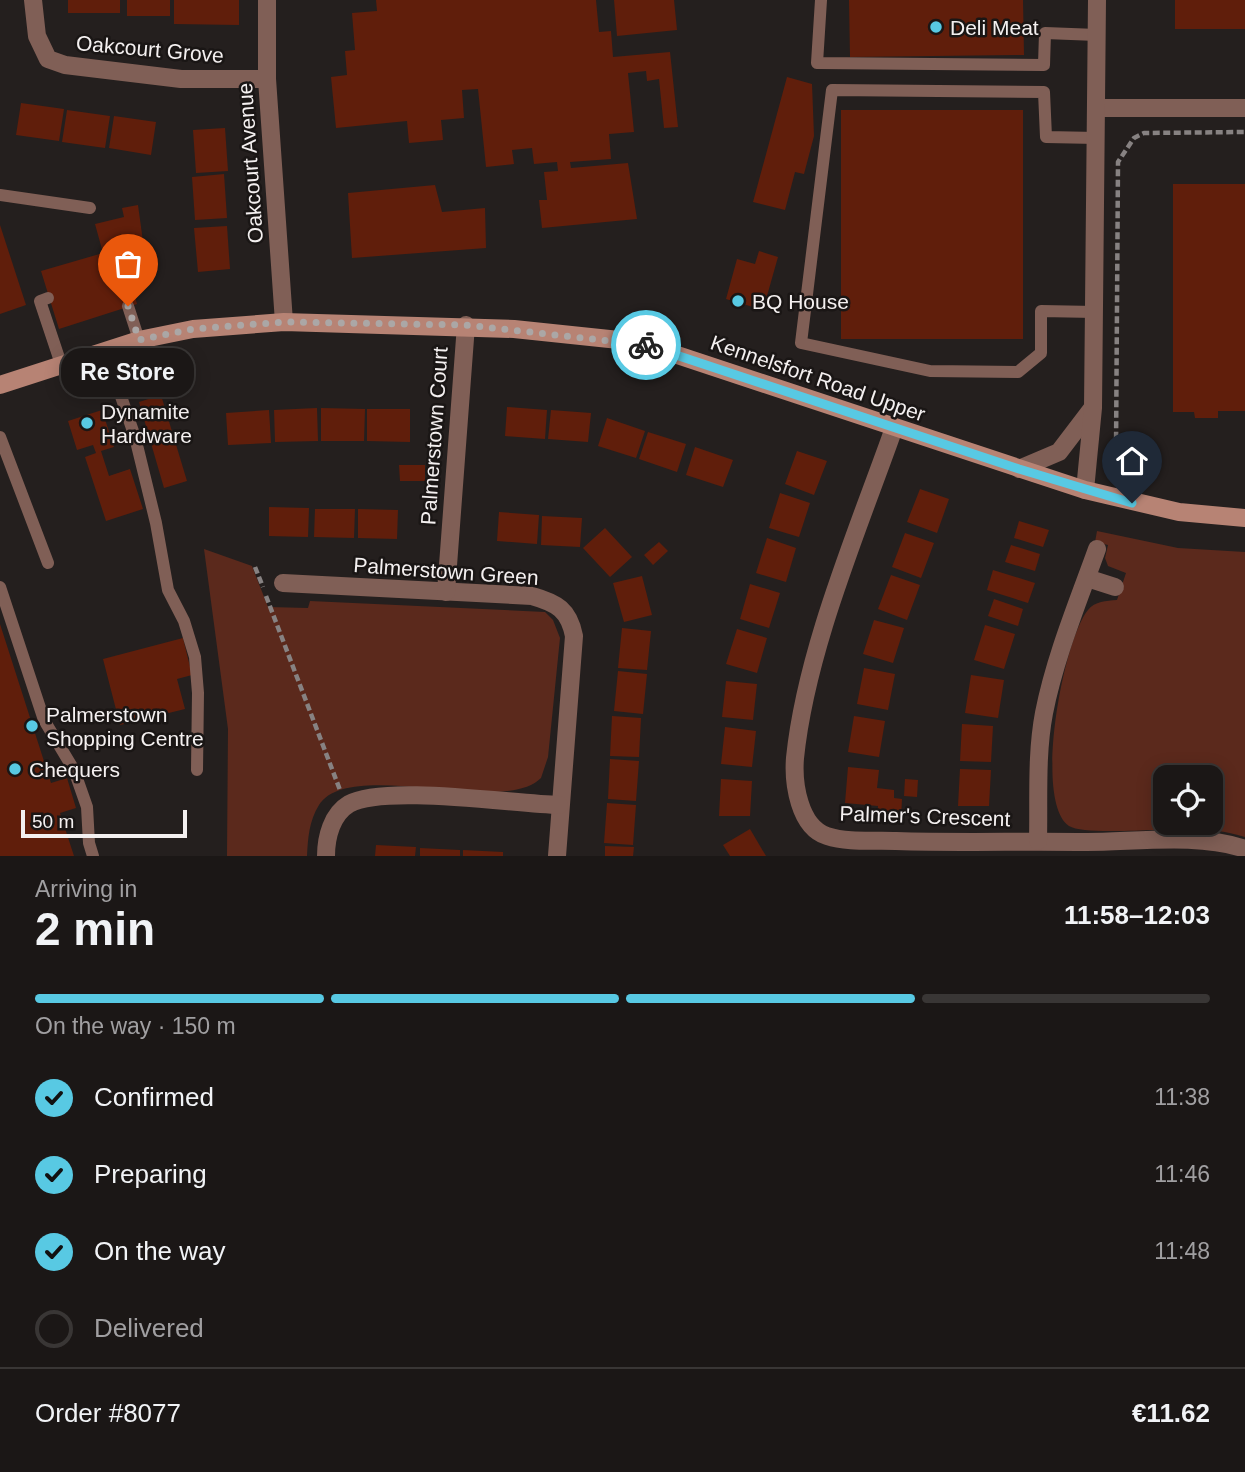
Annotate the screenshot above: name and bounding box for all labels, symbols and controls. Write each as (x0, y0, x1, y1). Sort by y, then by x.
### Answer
place label: Deli Meat (950, 16, 1039, 39)
marker: Deli Meat (928, 19, 944, 35)
street label: Oakcourt Grove (75, 31, 225, 67)
street label: Oakcourt Avenue (233, 82, 267, 244)
pin (98, 234, 158, 306)
icon: bag (109, 245, 147, 283)
place label: BQ House (752, 290, 849, 313)
marker: BQ House (730, 293, 746, 309)
courier (611, 310, 681, 380)
icon: bike (627, 326, 665, 364)
street label: Kennelsfort Road Upper (708, 330, 928, 426)
street label: Palmerstown Court (416, 346, 452, 526)
callout: Re Store (61, 348, 194, 397)
text: Re Store (80, 359, 175, 385)
place label: Dynamite Hardware (101, 400, 192, 447)
marker: Dynamite Hardware (79, 415, 95, 431)
pin (1102, 431, 1162, 503)
icon: home (1113, 442, 1151, 480)
street label: Palmerstown Green (353, 553, 539, 589)
place label: Palmerstown Shopping Centre (46, 703, 204, 750)
marker: Palmerstown Shopping Centre (24, 718, 40, 734)
place label: Chequers (29, 758, 120, 781)
marker: Chequers (7, 761, 23, 777)
map controls (1153, 765, 1223, 835)
button: locate (1153, 765, 1223, 835)
street label: Palmer's Crescent (839, 802, 1011, 830)
scale bar (21, 807, 187, 839)
text: 50 m (32, 811, 74, 832)
text: Arriving in (35, 876, 137, 902)
text: 11:58–12:03 (1064, 900, 1210, 930)
text: 2 min (35, 903, 155, 955)
text: On the way · 150 m (35, 1013, 236, 1039)
icon: check (35, 1079, 73, 1117)
text: Confirmed (94, 1082, 214, 1112)
text: 11:38 (1154, 1084, 1210, 1110)
icon: check (35, 1156, 73, 1194)
text: Preparing (94, 1159, 207, 1189)
text: 11:46 (1154, 1161, 1210, 1187)
icon: check (35, 1233, 73, 1271)
text: On the way (94, 1236, 226, 1266)
text: 11:48 (1154, 1238, 1210, 1264)
text: Delivered (94, 1313, 204, 1343)
text: Order #8077 (35, 1398, 181, 1428)
text: €11.62 (1132, 1398, 1210, 1428)

